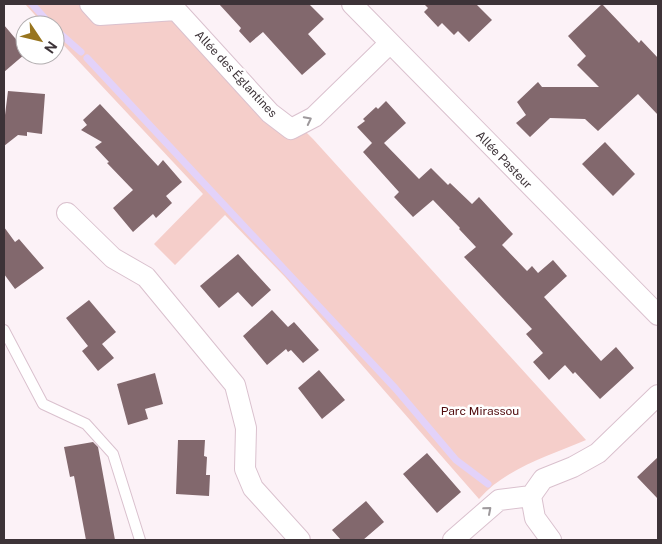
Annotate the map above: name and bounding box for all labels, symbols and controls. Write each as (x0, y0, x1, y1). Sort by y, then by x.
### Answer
north arrow (15, 15, 65, 65)
street label: Allée des Églantines (192, 28, 280, 120)
text: N (41, 38, 60, 57)
one-way arrow (303, 116, 312, 126)
street label: Allée Pasteur (473, 128, 535, 192)
park label: Parc Mirassou (441, 404, 519, 418)
one-way arrow (483, 507, 492, 516)

